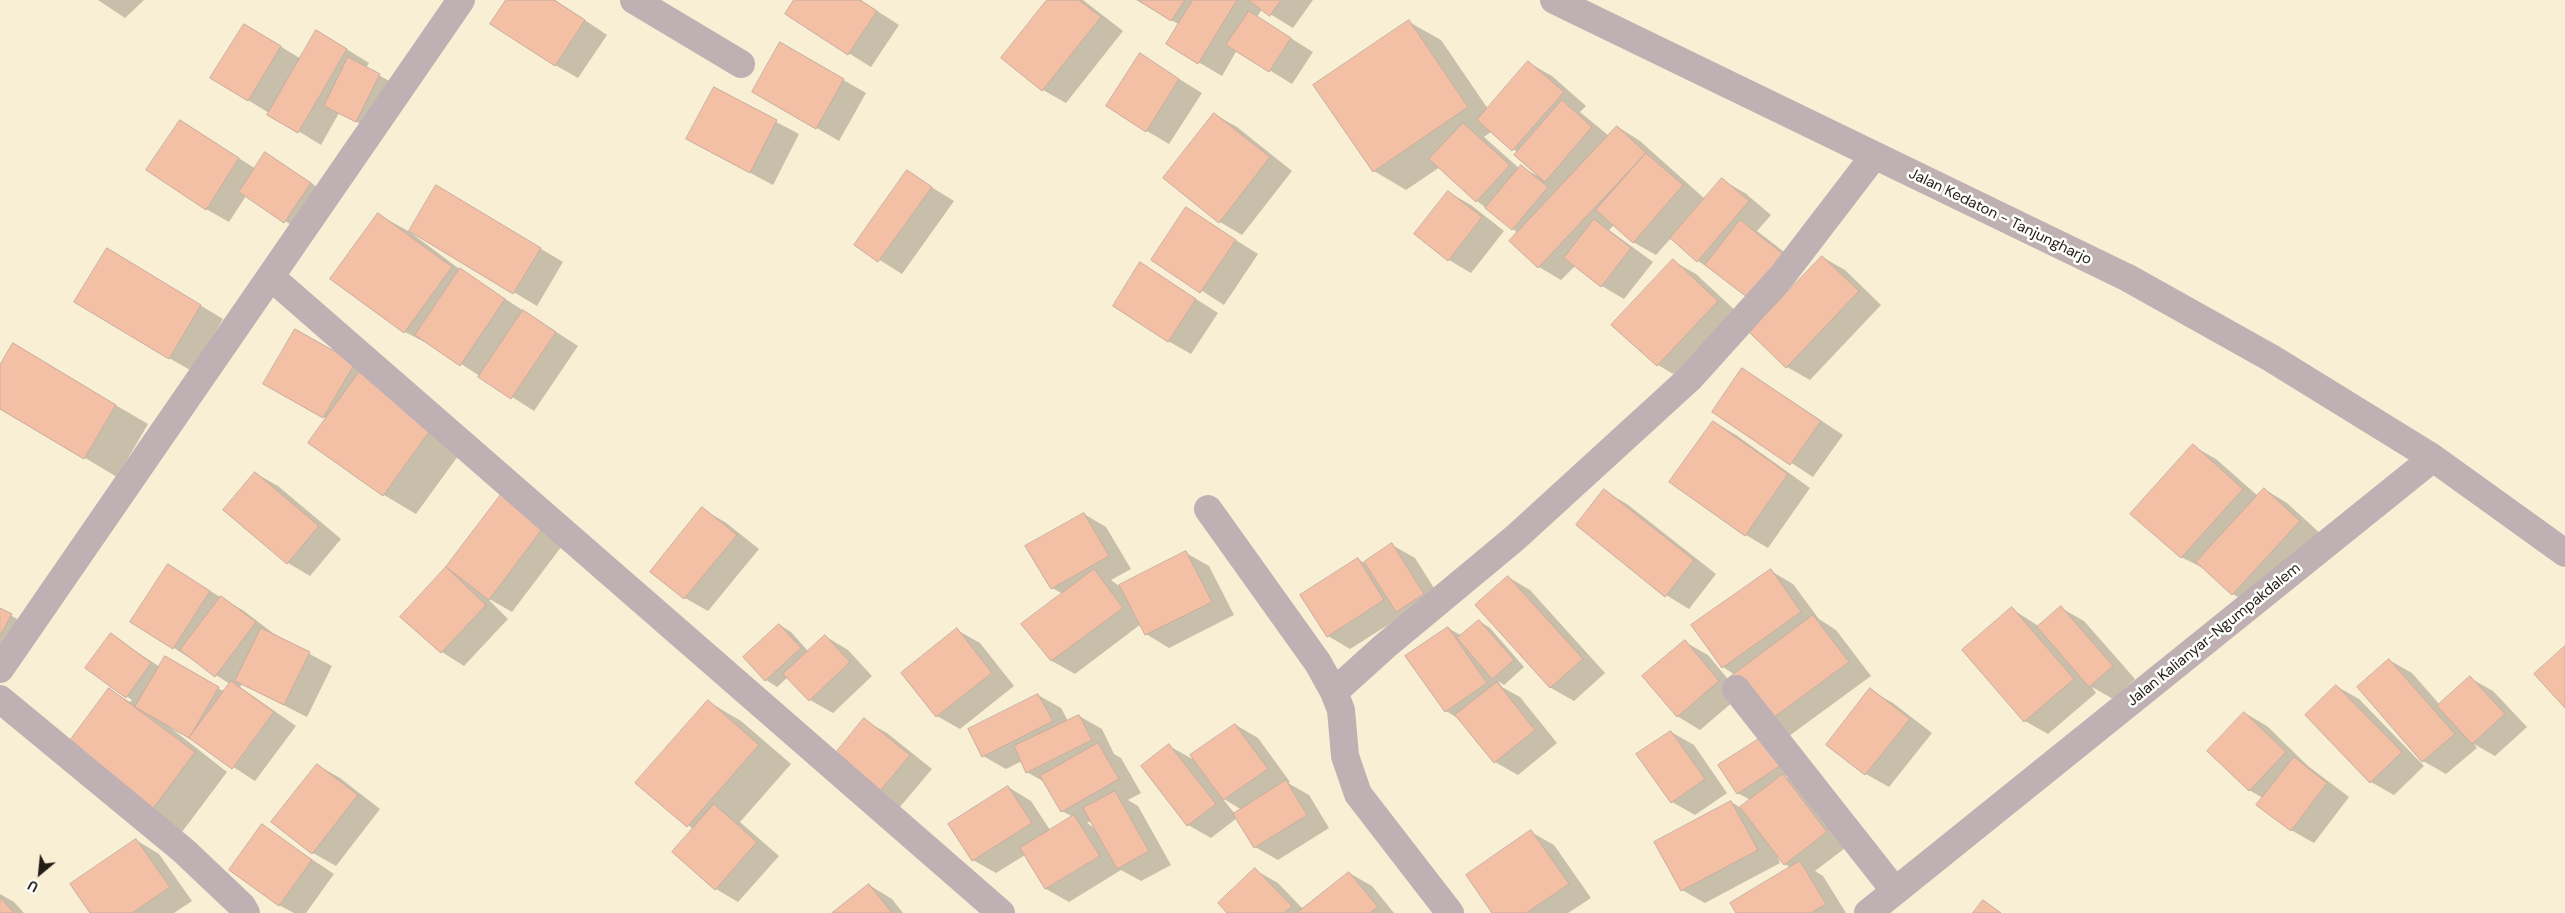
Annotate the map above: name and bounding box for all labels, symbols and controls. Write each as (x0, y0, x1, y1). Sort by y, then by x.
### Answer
street label: Jalan Kedaton - Tanjungharjo (1906, 165, 2094, 269)
street label: Jalan Kalianyar-Ngumpakdalem (2124, 560, 2304, 710)
north arrow (15, 848, 65, 898)
text: U (24, 876, 41, 896)

